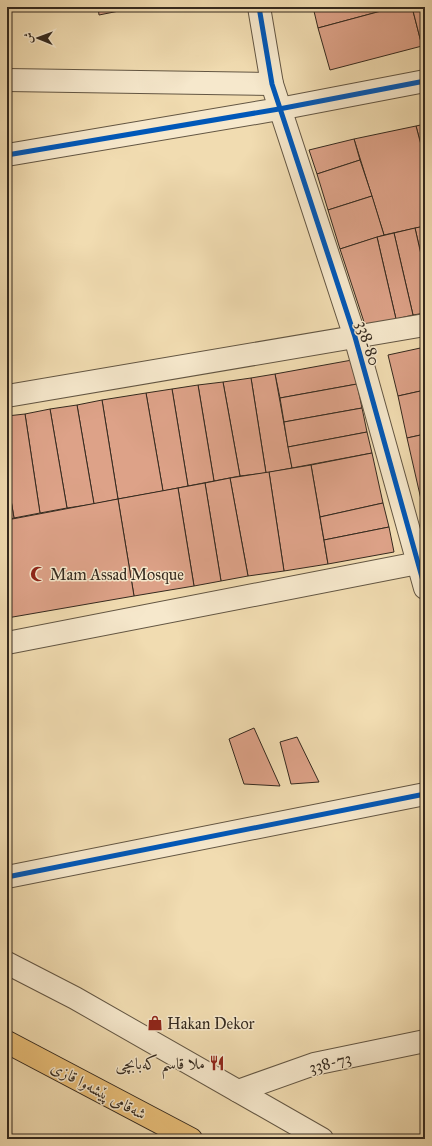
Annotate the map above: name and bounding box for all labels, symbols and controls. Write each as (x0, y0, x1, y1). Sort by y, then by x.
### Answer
north arrow (18, 18, 58, 58)
text: ش (22, 32, 35, 43)
street label: 338-80 (353, 319, 384, 368)
mosque icon: Mam Assad Mosque (29, 565, 47, 583)
place label: Mam Assad Mosque (50, 565, 184, 585)
shop icon: Hakan Dekor (146, 1014, 164, 1032)
place label: Hakan Dekor (167, 1014, 255, 1033)
street label: 338-73 (307, 1048, 353, 1077)
place label: ملا قاسم کەبابچی (115, 1054, 205, 1080)
restaurant icon: ملا قاسم کەبابچی (208, 1054, 226, 1072)
street label: شەقامی پێشەوا قازی (47, 1057, 150, 1125)

